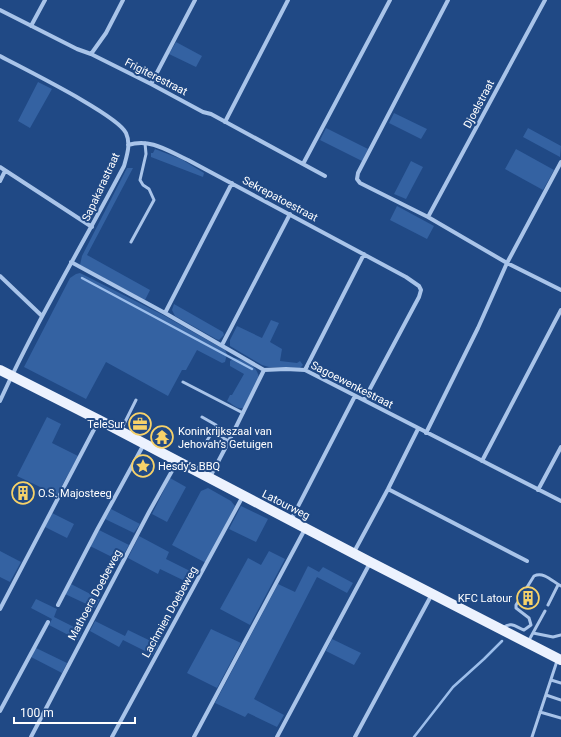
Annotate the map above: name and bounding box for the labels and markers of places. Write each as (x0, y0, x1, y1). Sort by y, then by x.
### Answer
office icon: TeleSur (127, 411, 153, 437)
place label: TeleSur (87, 418, 124, 431)
temple icon: Koninkrijkszaal van Jehovah’s Getuigen (149, 424, 175, 450)
place label: Koninkrijkszaal van Jehovah’s Getuigen (178, 425, 273, 451)
place icon: Hesdy’s BBQ (130, 453, 156, 479)
place label: Hesdy’s BBQ (158, 460, 220, 473)
building icon: O.S. Majosteeg (10, 480, 36, 506)
place label: O.S. Majosteeg (38, 487, 112, 500)
building icon: KFC Latour (515, 585, 541, 611)
place label: KFC Latour (458, 592, 512, 605)

